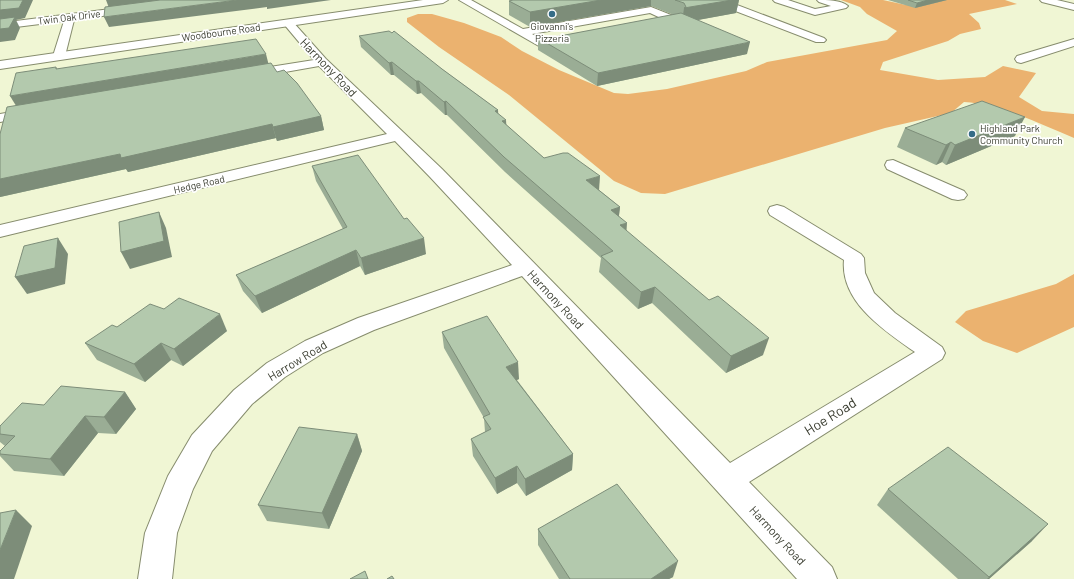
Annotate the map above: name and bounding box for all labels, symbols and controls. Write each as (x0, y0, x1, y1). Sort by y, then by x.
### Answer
street label: Twin Oak Drive (37, 7, 101, 27)
marker: Giovanni's Pizzeria (547, 9, 557, 19)
place label: Giovanni's Pizzeria (531, 20, 574, 44)
street label: Woodbourne Road (181, 21, 261, 43)
street label: Harmony Road (298, 35, 360, 99)
place label: Highland Park Community Church (980, 122, 1063, 146)
marker: Highland Park Community Church (967, 129, 977, 139)
street label: Hedge Road (172, 172, 226, 196)
street label: Harmony Road (525, 267, 587, 331)
street label: Harrow Road (265, 337, 329, 383)
street label: Hoe Road (801, 393, 859, 439)
street label: Harmony Road (747, 503, 809, 567)

